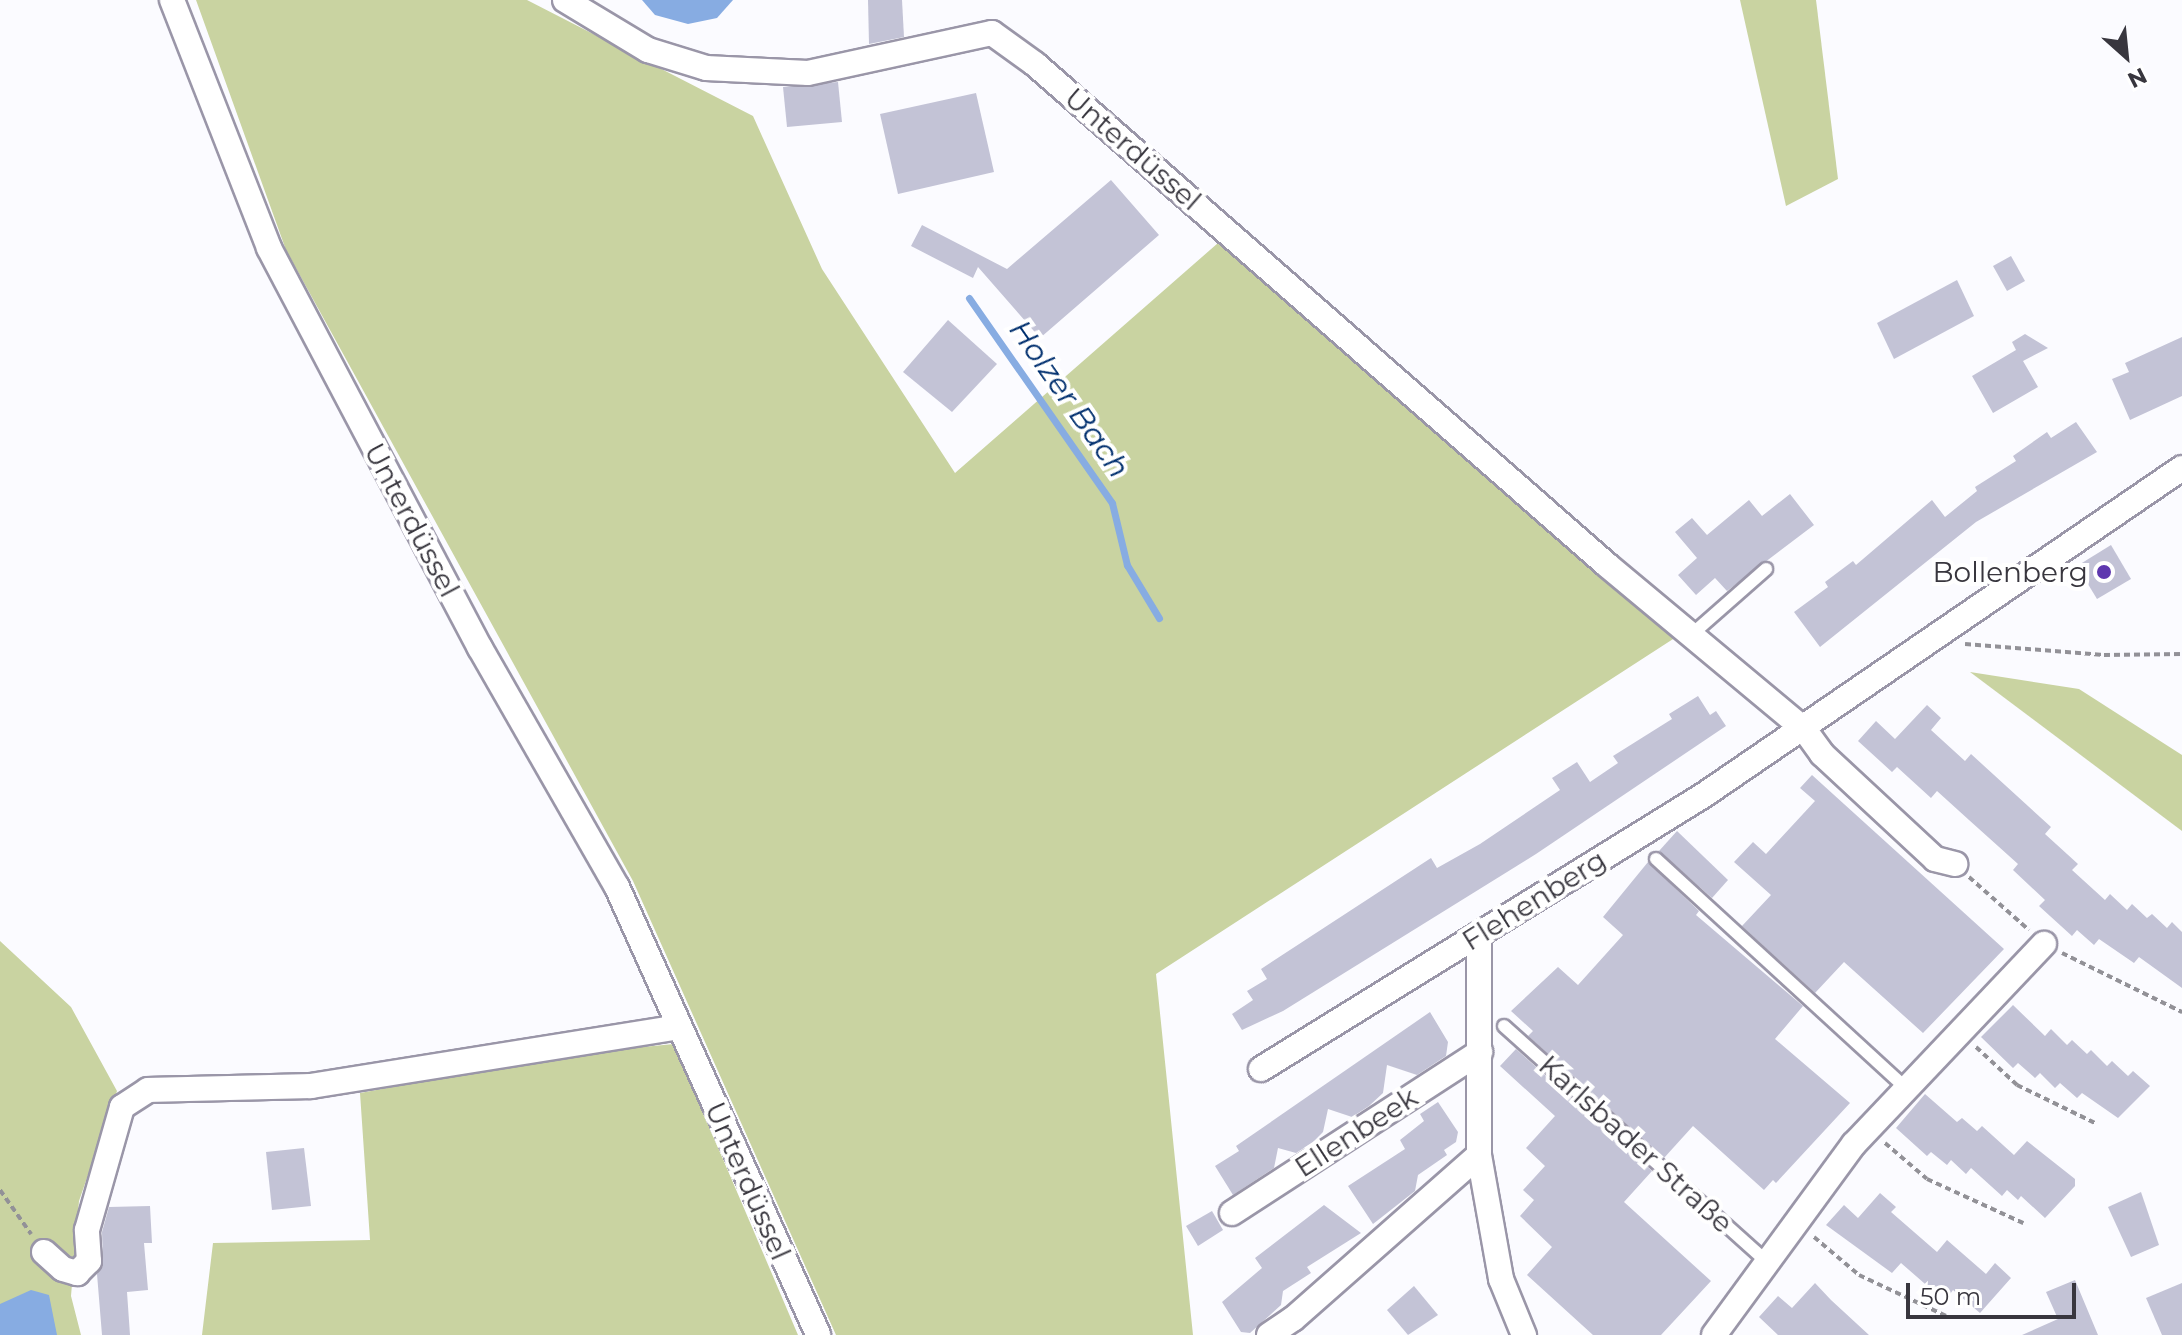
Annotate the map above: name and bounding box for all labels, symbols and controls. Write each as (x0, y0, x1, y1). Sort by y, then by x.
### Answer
north arrow (2086, 16, 2166, 96)
text: N (2123, 62, 2151, 94)
street label: Unterdüssel (1058, 81, 1208, 217)
water label: Holzer Bach (1001, 313, 1137, 485)
street label: Unterdüssel (357, 437, 467, 603)
place label: Bollenberg (1932, 555, 2088, 589)
marker: Bollenberg (2095, 563, 2113, 581)
street label: Flehenberg (1456, 843, 1612, 957)
street label: Karlsbader Straße (1532, 1048, 1740, 1240)
street label: Ellenbeek (1288, 1080, 1424, 1184)
street label: Unterdüssel (698, 1097, 798, 1265)
scale bar (1910, 1267, 2080, 1317)
text: 50 m (1920, 1282, 1981, 1311)

